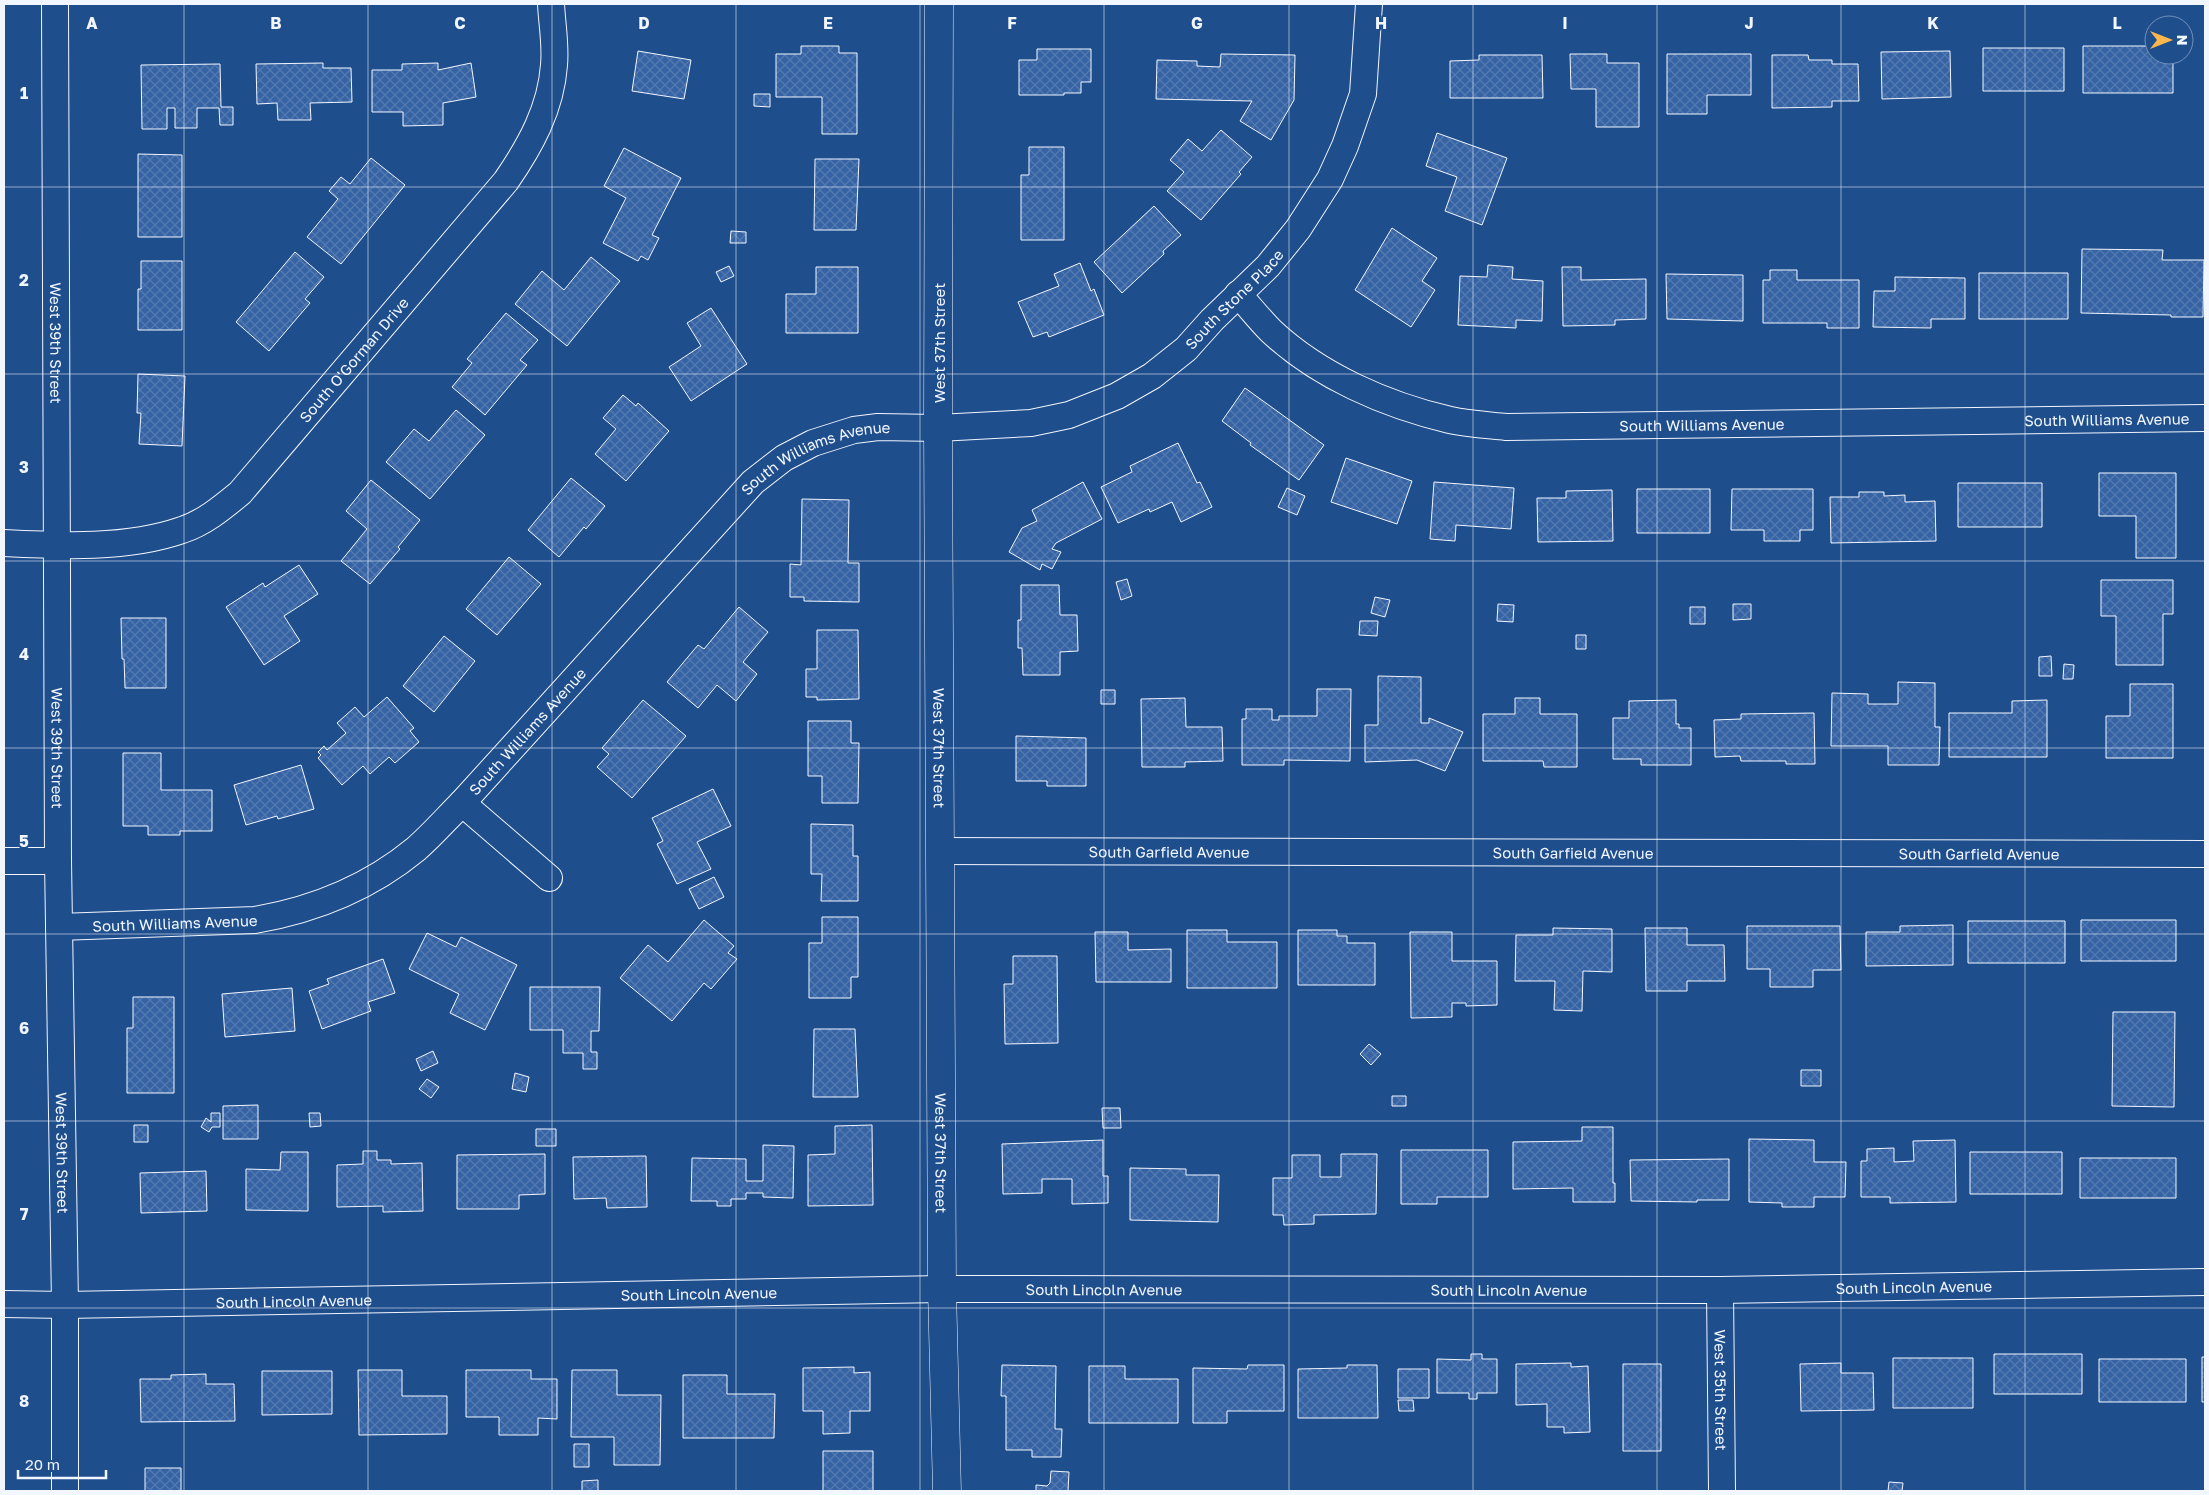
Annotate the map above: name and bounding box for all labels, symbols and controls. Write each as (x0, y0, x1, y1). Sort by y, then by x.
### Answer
text: A (86, 13, 98, 33)
text: B (270, 13, 282, 33)
text: C (454, 13, 466, 33)
text: D (638, 13, 650, 33)
text: E (823, 13, 833, 33)
text: F (1007, 13, 1017, 33)
text: G (1191, 13, 1203, 33)
text: H (1375, 13, 1387, 33)
text: I (1562, 13, 1568, 33)
text: J (1744, 13, 1754, 33)
text: K (1927, 13, 1939, 33)
text: L (2112, 13, 2122, 33)
north arrow (2144, 15, 2194, 65)
text: N (2174, 35, 2191, 45)
text: 1 (20, 83, 28, 103)
street label: South Stone Place (1181, 245, 1287, 353)
text: 2 (19, 270, 29, 290)
street label: West 39th Street (47, 282, 65, 404)
street label: West 37th Street (930, 283, 948, 403)
street label: South O'Gorman Drive (295, 293, 412, 426)
street label: South Williams Avenue (2024, 409, 2190, 429)
street label: South Williams Avenue (1619, 414, 1785, 435)
street label: South Williams Avenue (737, 418, 891, 498)
text: 3 (19, 457, 29, 477)
text: 4 (19, 644, 29, 664)
street label: South Williams Avenue (465, 664, 589, 798)
street label: West 39th Street (48, 687, 67, 809)
street label: West 37th Street (930, 688, 949, 808)
text: 5 (19, 831, 29, 851)
street label: South Garfield Avenue (1089, 842, 1250, 861)
street label: South Garfield Avenue (1493, 843, 1654, 862)
street label: South Garfield Avenue (1899, 844, 2060, 863)
street label: South Williams Avenue (92, 911, 258, 935)
text: 6 (19, 1018, 29, 1038)
street label: West 39th Street (53, 1092, 73, 1214)
street label: West 37th Street (932, 1093, 951, 1213)
text: 7 (20, 1204, 29, 1224)
street label: South Lincoln Avenue (1835, 1277, 1993, 1297)
street label: South Lincoln Avenue (1026, 1280, 1182, 1298)
street label: South Lincoln Avenue (1431, 1281, 1587, 1299)
street label: South Lincoln Avenue (620, 1283, 778, 1304)
street label: South Lincoln Avenue (216, 1290, 373, 1311)
street label: West 35th Street (1711, 1329, 1731, 1451)
text: 8 (19, 1391, 29, 1411)
scale bar (18, 1448, 105, 1480)
text: 20 m (25, 1455, 60, 1473)

